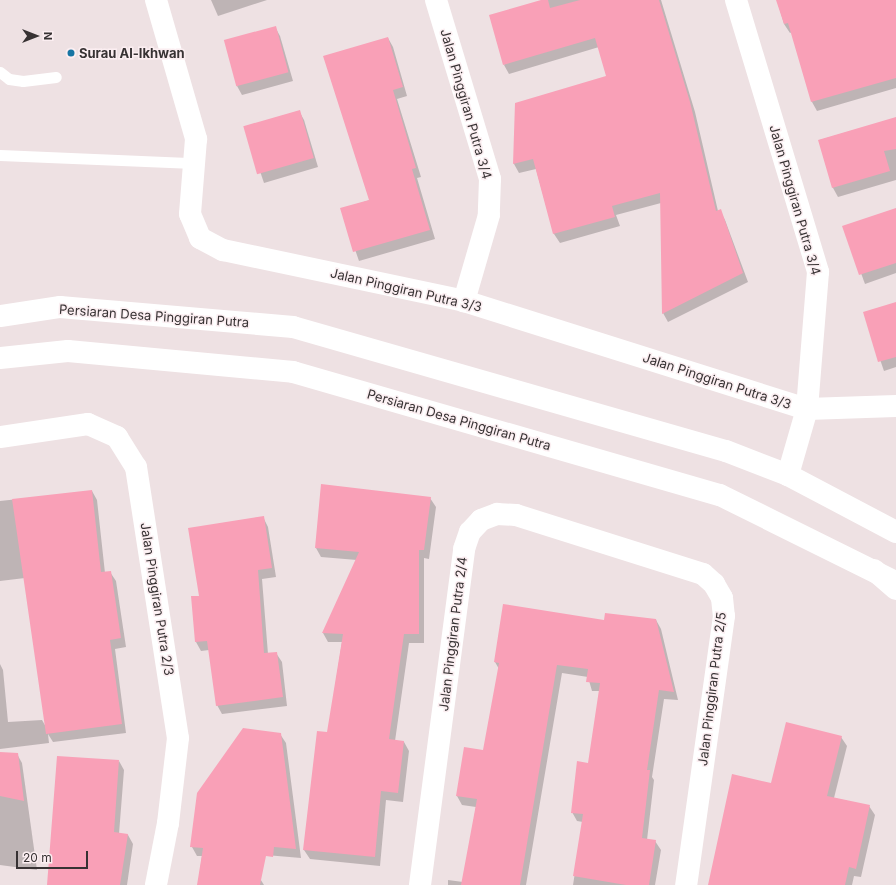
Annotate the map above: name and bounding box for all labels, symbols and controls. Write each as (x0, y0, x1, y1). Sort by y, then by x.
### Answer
north arrow (16, 16, 56, 56)
street label: Jalan Pinggiran Putra 3/4 (437, 27, 495, 181)
text: N (41, 32, 55, 40)
place label: Surau Al-Ikhwan (79, 45, 185, 61)
marker: Surau Al-Ikhwan (66, 48, 76, 58)
street label: Jalan Pinggiran Putra 3/4 (766, 123, 824, 277)
street label: Jalan Pinggiran Putra 3/3 (329, 265, 483, 315)
street label: Persiaran Desa Pinggiran Putra (58, 302, 250, 330)
street label: Jalan Pinggiran Putra 3/3 (641, 350, 793, 412)
street label: Persiaran Desa Pinggiran Putra (365, 386, 553, 454)
street label: Jalan Pinggiran Putra 2/3 (137, 521, 177, 677)
street label: Jalan Pinggiran Putra 2/4 (436, 556, 470, 712)
street label: Jalan Pinggiran Putra 2/5 (695, 611, 729, 767)
scale bar (18, 843, 90, 869)
text: 20 m (23, 850, 52, 865)

